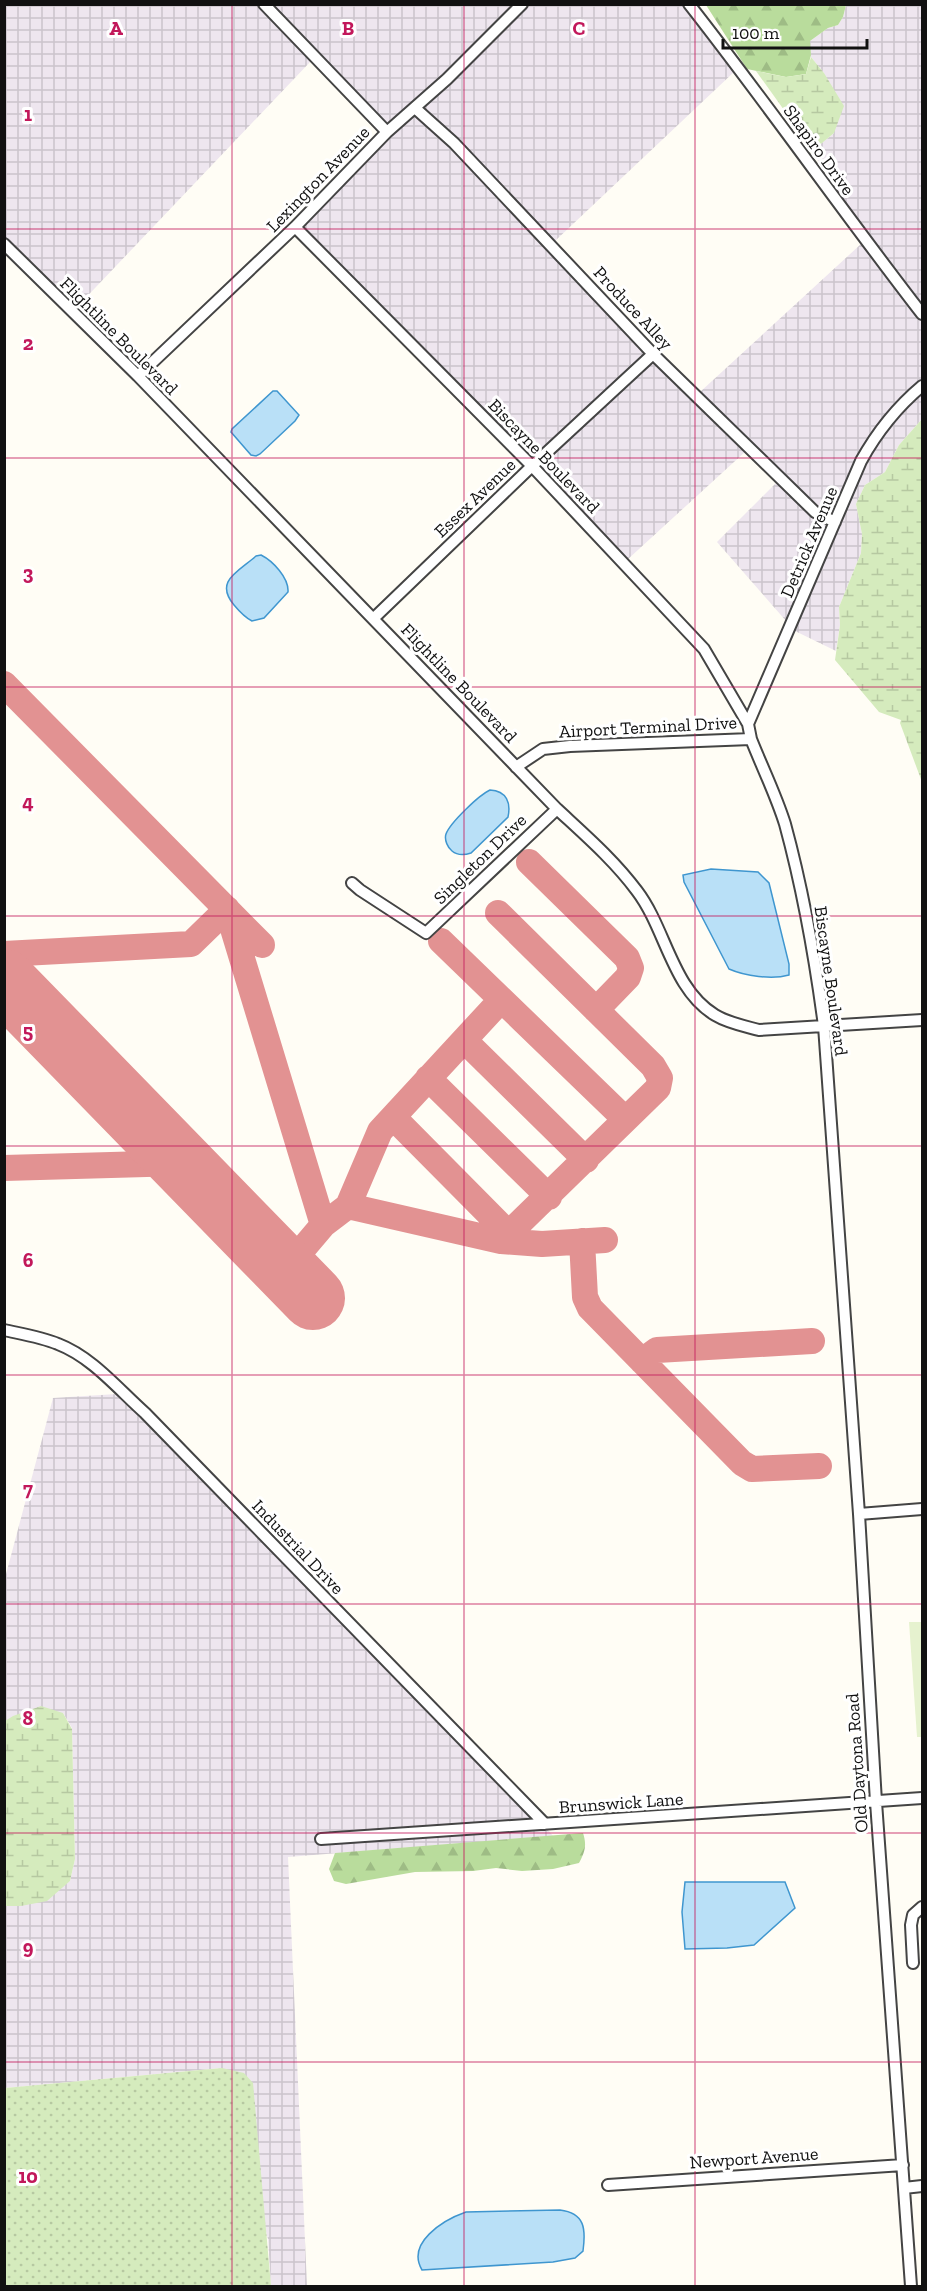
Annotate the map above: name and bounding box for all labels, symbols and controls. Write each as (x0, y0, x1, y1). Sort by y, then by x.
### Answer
scale bar (723, 12, 867, 50)
text: A (109, 16, 123, 40)
text: B (342, 16, 354, 40)
text: C (573, 16, 586, 40)
text: 100 m (732, 22, 780, 44)
street label: Shapiro Drive (779, 100, 859, 200)
text: 1 (24, 102, 32, 126)
street label: Lexington Avenue (262, 121, 374, 237)
street label: Produce Alley (589, 262, 678, 355)
street label: Flightline Boulevard (55, 272, 183, 400)
text: 2 (23, 331, 34, 355)
street label: Biscayne Boulevard (484, 394, 604, 518)
street label: Essex Avenue (430, 454, 520, 542)
street label: Detrick Avenue (776, 483, 842, 601)
text: 3 (23, 561, 34, 585)
street label: Flightline Boulevard (396, 619, 522, 747)
street label: Airport Terminal Drive (558, 711, 738, 743)
text: 4 (22, 790, 34, 814)
street label: Singleton Drive (429, 809, 531, 909)
street label: Biscayne Boulevard (810, 905, 852, 1057)
text: 5 (23, 1019, 33, 1043)
text: 6 (23, 1248, 34, 1272)
text: 7 (23, 1477, 33, 1501)
street label: Industrial Drive (247, 1495, 349, 1599)
street label: Old Daytona Road (841, 1693, 873, 1833)
text: 8 (23, 1706, 34, 1730)
street label: Brunswick Lane (558, 1788, 684, 1818)
text: 9 (23, 1935, 34, 1959)
street label: Newport Avenue (689, 2143, 819, 2173)
text: 10 (18, 2164, 38, 2188)

